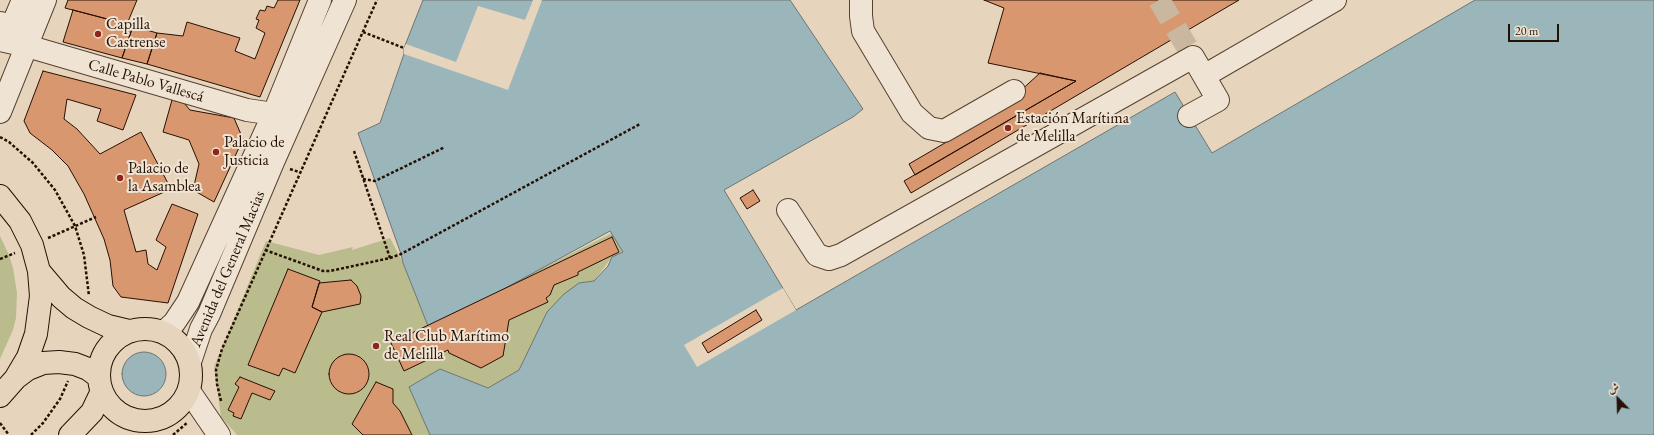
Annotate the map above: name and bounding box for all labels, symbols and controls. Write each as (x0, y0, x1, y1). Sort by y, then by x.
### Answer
place label: Capilla Castrense (106, 15, 165, 53)
scale bar (1510, 16, 1561, 42)
text: 20 m (1515, 23, 1538, 39)
marker: Capilla Castrense (93, 29, 103, 39)
street label: Calle Pablo Vallescá (86, 55, 206, 107)
place label: Estación Marítima de Melilla (1016, 109, 1129, 147)
marker: Estación Marítima de Melilla (1003, 123, 1013, 133)
place label: Palacio de Justicia (224, 133, 285, 171)
marker: Palacio de Justicia (211, 147, 221, 157)
place label: Palacio de la Asamblea (128, 159, 201, 197)
marker: Palacio de la Asamblea (115, 173, 125, 183)
street label: Avenida del General Macias (186, 188, 270, 350)
place label: Real Club Marítimo de Melilla (384, 327, 509, 365)
marker: Real Club Marítimo de Melilla (371, 341, 381, 351)
north arrow (1598, 379, 1638, 419)
text: ش (1606, 379, 1621, 397)

